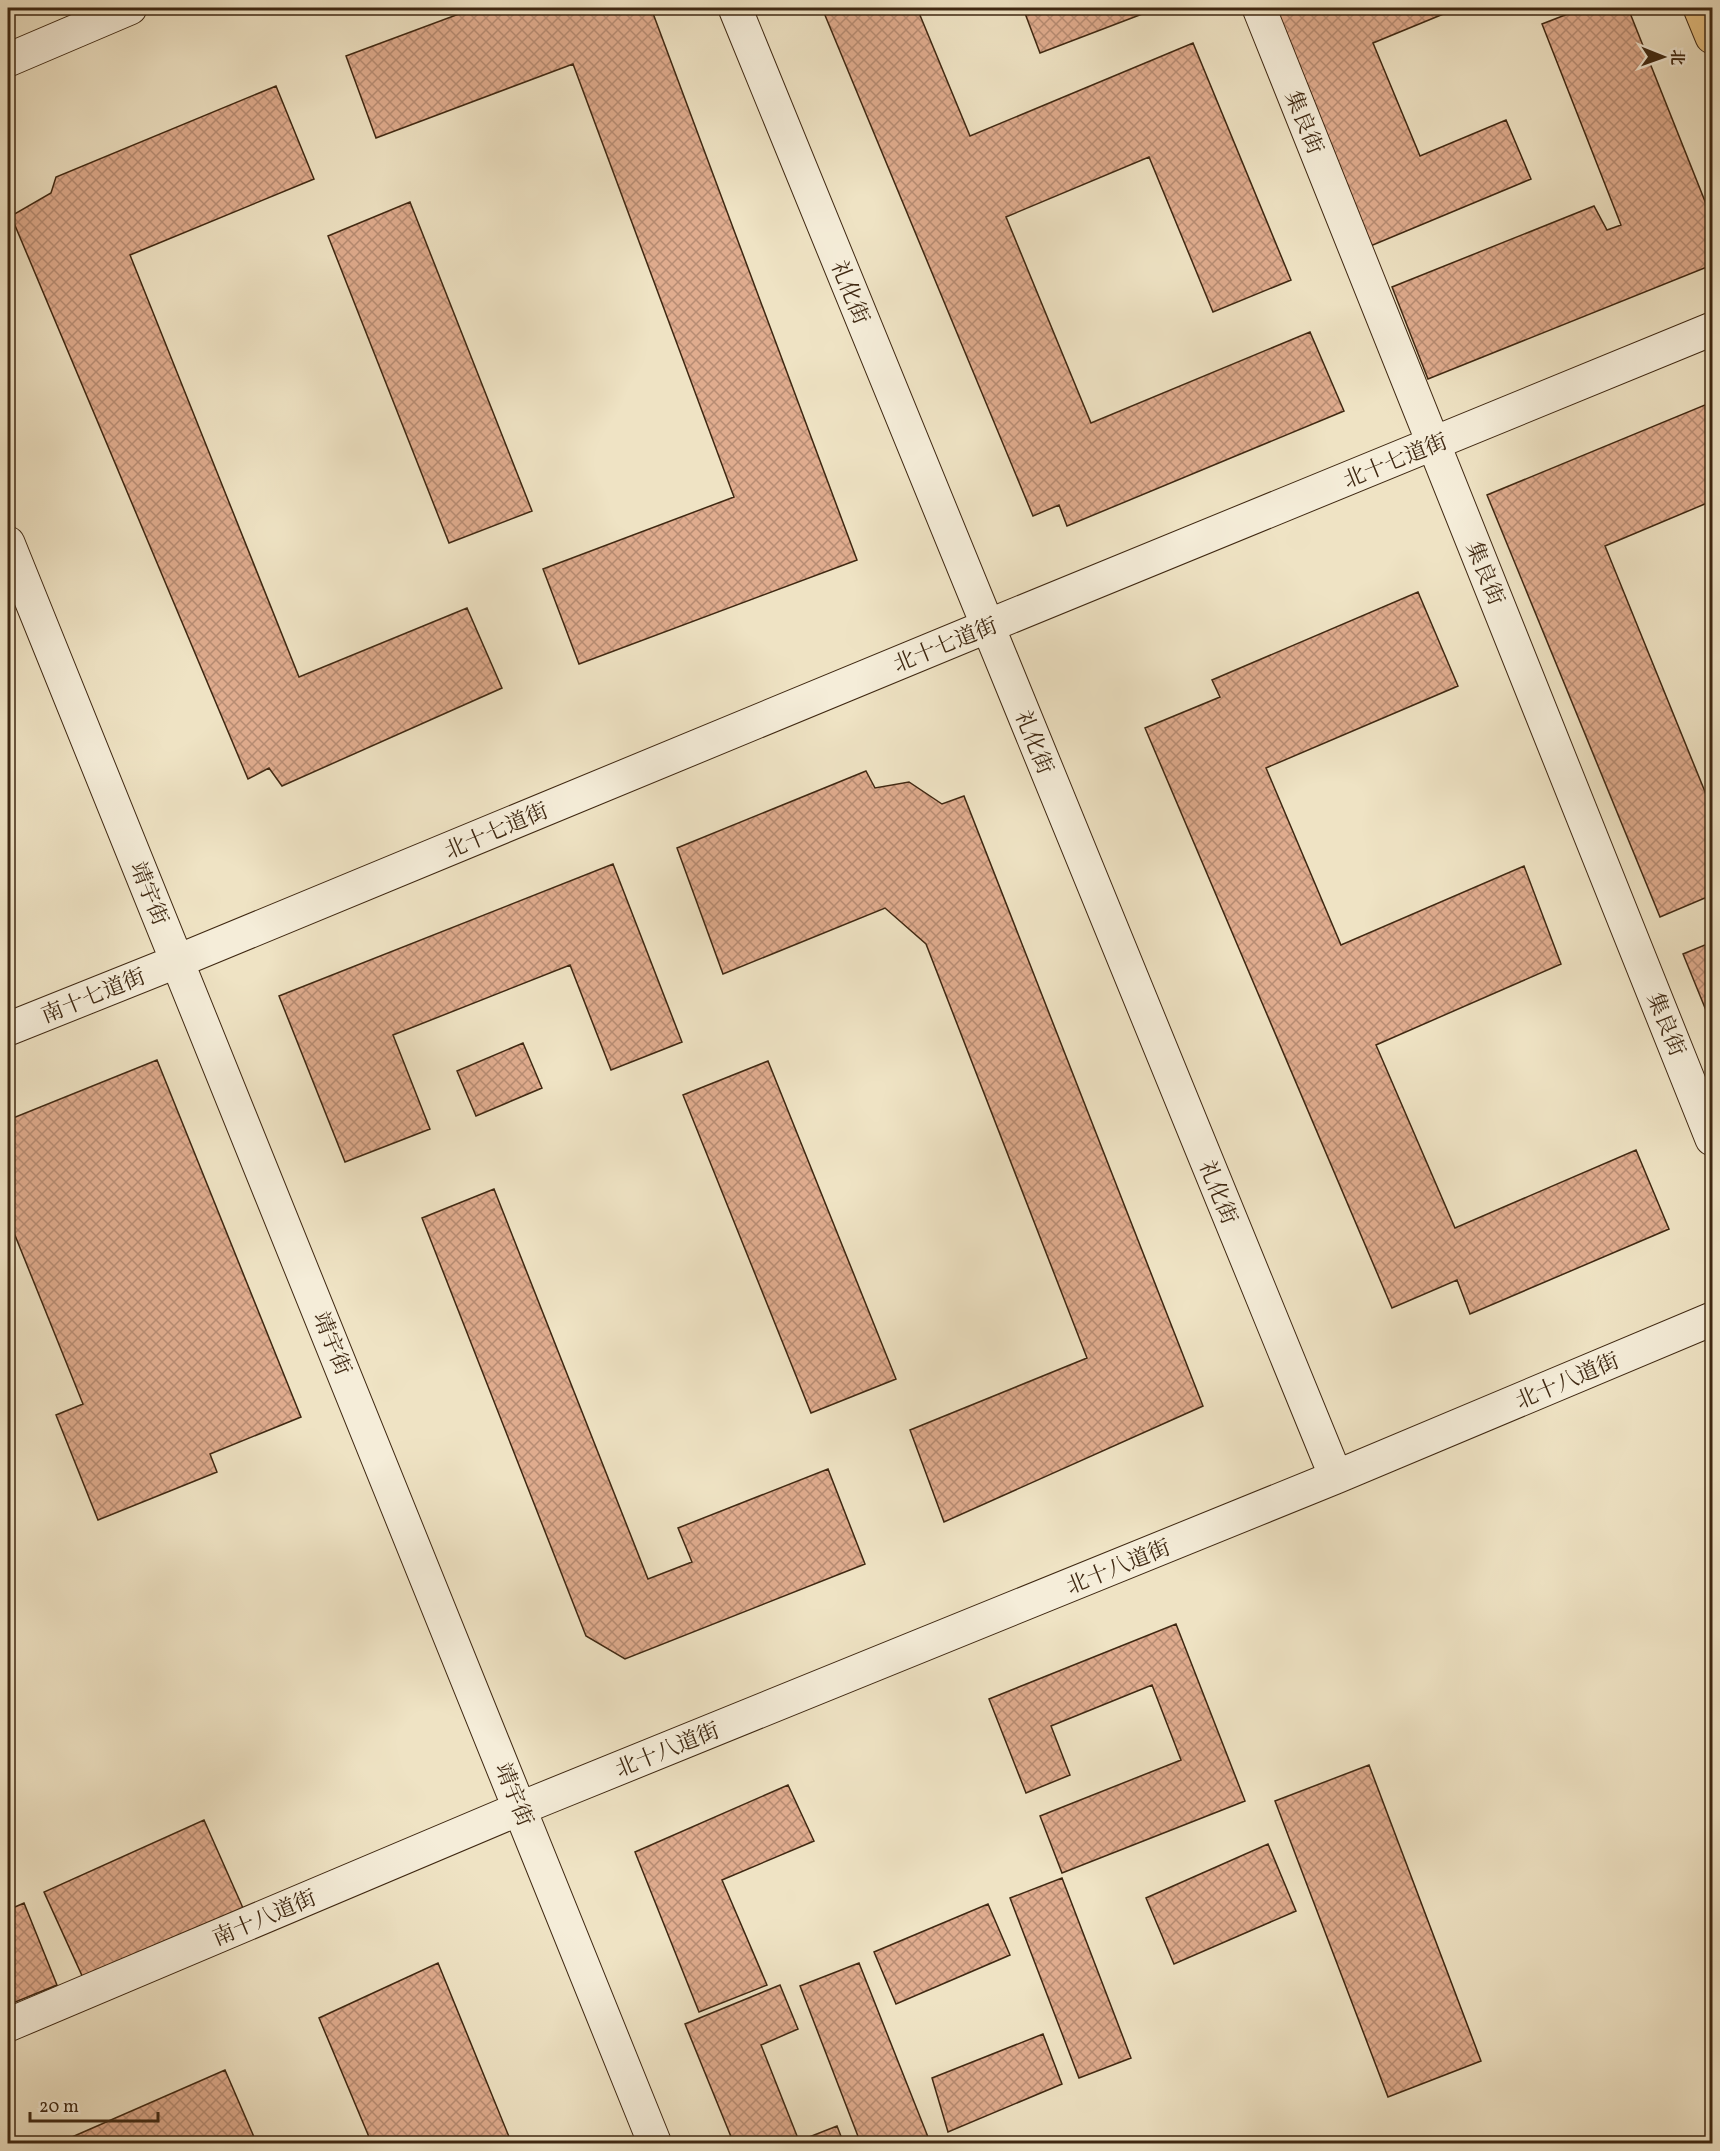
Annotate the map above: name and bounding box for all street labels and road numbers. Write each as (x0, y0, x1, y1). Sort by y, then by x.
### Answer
street label: 集良街 (1276, 87, 1329, 159)
street label: 礼化街 (822, 257, 875, 329)
street label: 北十七道街 (1339, 427, 1453, 497)
street label: 集良街 (1457, 538, 1510, 610)
street label: 北十七道街 (889, 611, 1003, 681)
street label: 礼化街 (1006, 707, 1059, 779)
street label: 北十七道街 (440, 797, 554, 868)
street label: 靖宇街 (121, 858, 174, 930)
street label: 南十七道街 (37, 962, 151, 1032)
street label: 集良街 (1638, 989, 1691, 1061)
street label: 礼化街 (1190, 1157, 1243, 1229)
street label: 靖宇街 (304, 1308, 357, 1380)
street label: 北十八道街 (1511, 1347, 1625, 1418)
street label: 北十八道街 (1062, 1533, 1176, 1603)
street label: 北十八道街 (611, 1716, 725, 1786)
street label: 靖宇街 (486, 1759, 539, 1831)
street label: 南十八道街 (208, 1884, 322, 1955)

